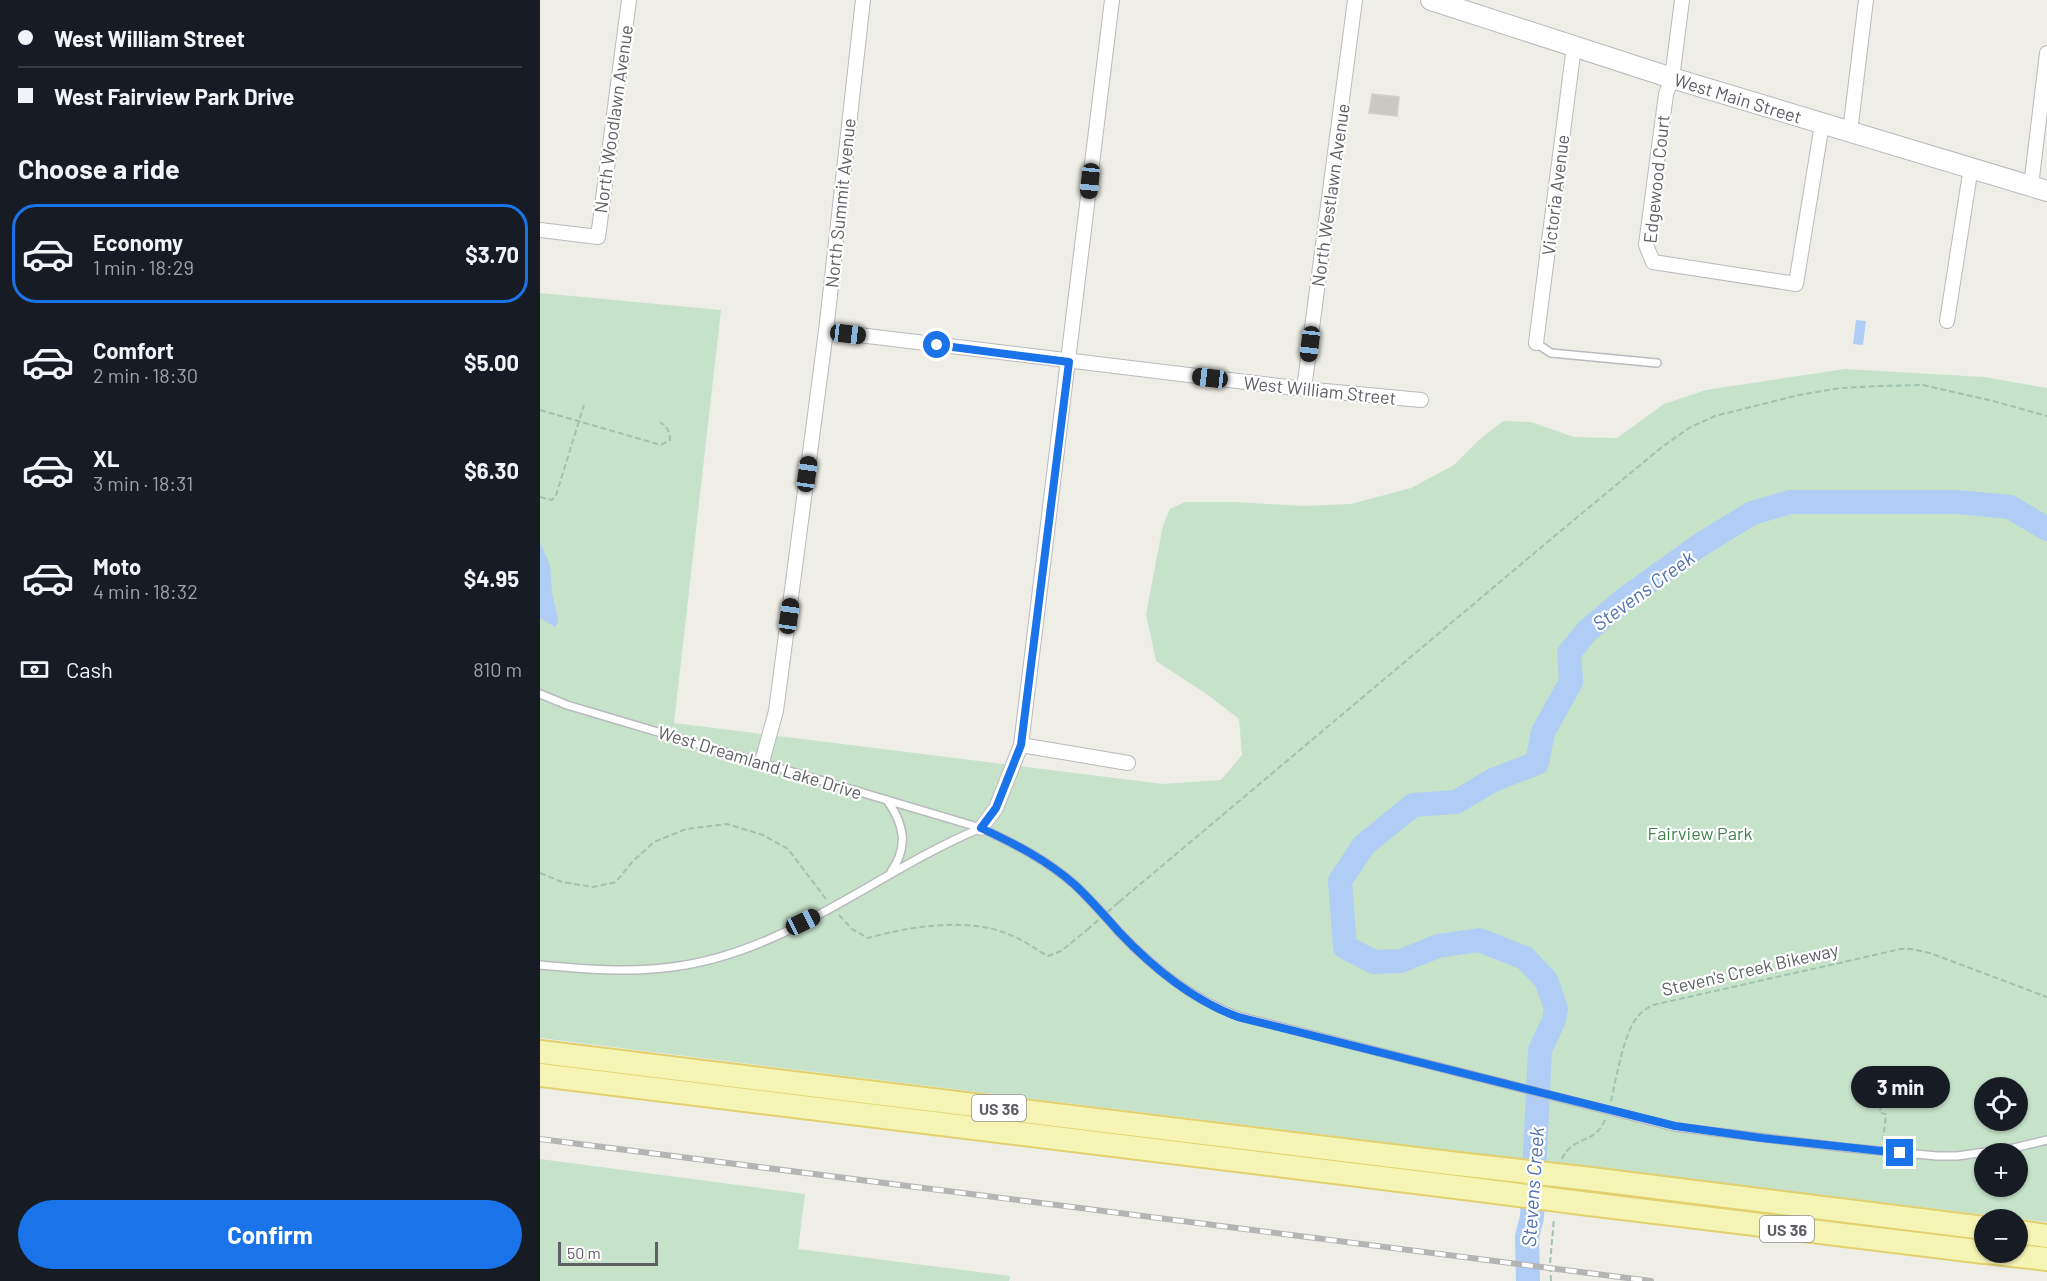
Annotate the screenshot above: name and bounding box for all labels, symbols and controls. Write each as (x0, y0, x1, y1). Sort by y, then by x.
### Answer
street label: North Woodlawn Avenue (589, 24, 637, 214)
text: West William Street (54, 25, 245, 51)
street label: West Main Street (1672, 68, 1804, 128)
text: West Fairview Park Drive (54, 83, 294, 109)
street label: North Westlawn Avenue (1306, 102, 1354, 288)
street label: Edgewood Court (1638, 114, 1674, 244)
street label: North Summit Avenue (820, 117, 860, 289)
street label: Victoria Avenue (1537, 133, 1573, 257)
text: Choose a ride (18, 152, 180, 184)
car (1079, 162, 1101, 200)
icon: car (21, 227, 75, 281)
text: Economy (93, 229, 183, 255)
text: $3.70 (465, 241, 519, 267)
text: 1 min · 18:29 (93, 255, 194, 279)
car (829, 323, 867, 345)
car (1299, 325, 1321, 363)
route start (923, 331, 950, 358)
icon: car (21, 335, 75, 389)
text: Comfort (93, 337, 174, 363)
text: $5.00 (464, 349, 519, 375)
text: 2 min · 18:30 (93, 363, 198, 387)
car (1191, 367, 1229, 389)
street label: West William Street (1243, 371, 1397, 409)
icon: car (21, 443, 75, 497)
text: XL (93, 445, 119, 471)
car (796, 455, 818, 493)
text: $6.30 (464, 457, 519, 483)
text: 3 min · 18:31 (93, 471, 193, 495)
water label: Stevens Creek (1587, 545, 1699, 635)
icon: car (21, 551, 75, 605)
text: Moto (93, 553, 141, 579)
text: $4.95 (464, 565, 519, 591)
text: 4 min · 18:32 (93, 579, 198, 603)
car (778, 597, 800, 635)
icon: cash (18, 653, 51, 686)
text: Cash (66, 656, 113, 682)
text: 810 m (473, 657, 522, 681)
street label: West Dreamland Lake Drive (655, 720, 865, 804)
park label: Fairview Park (1648, 822, 1752, 844)
car (783, 906, 823, 938)
street label: Steven's Creek Bikeway (1660, 938, 1840, 1000)
callout: 3 min (1850, 1066, 1950, 1108)
text: 3 min (1877, 1075, 1924, 1099)
map controls (1974, 1077, 2028, 1263)
button: locate (1974, 1077, 2028, 1131)
road number: US 36 (972, 1095, 1026, 1121)
water label: Stevens Creek (1516, 1126, 1548, 1248)
route end (1886, 1139, 1913, 1166)
button: + (1974, 1143, 2028, 1197)
button: Confirm (18, 1200, 522, 1269)
button: − (1974, 1209, 2028, 1263)
road number: US 36 (1760, 1216, 1814, 1242)
scale bar (558, 1239, 658, 1266)
text: 50 m (567, 1243, 601, 1262)

